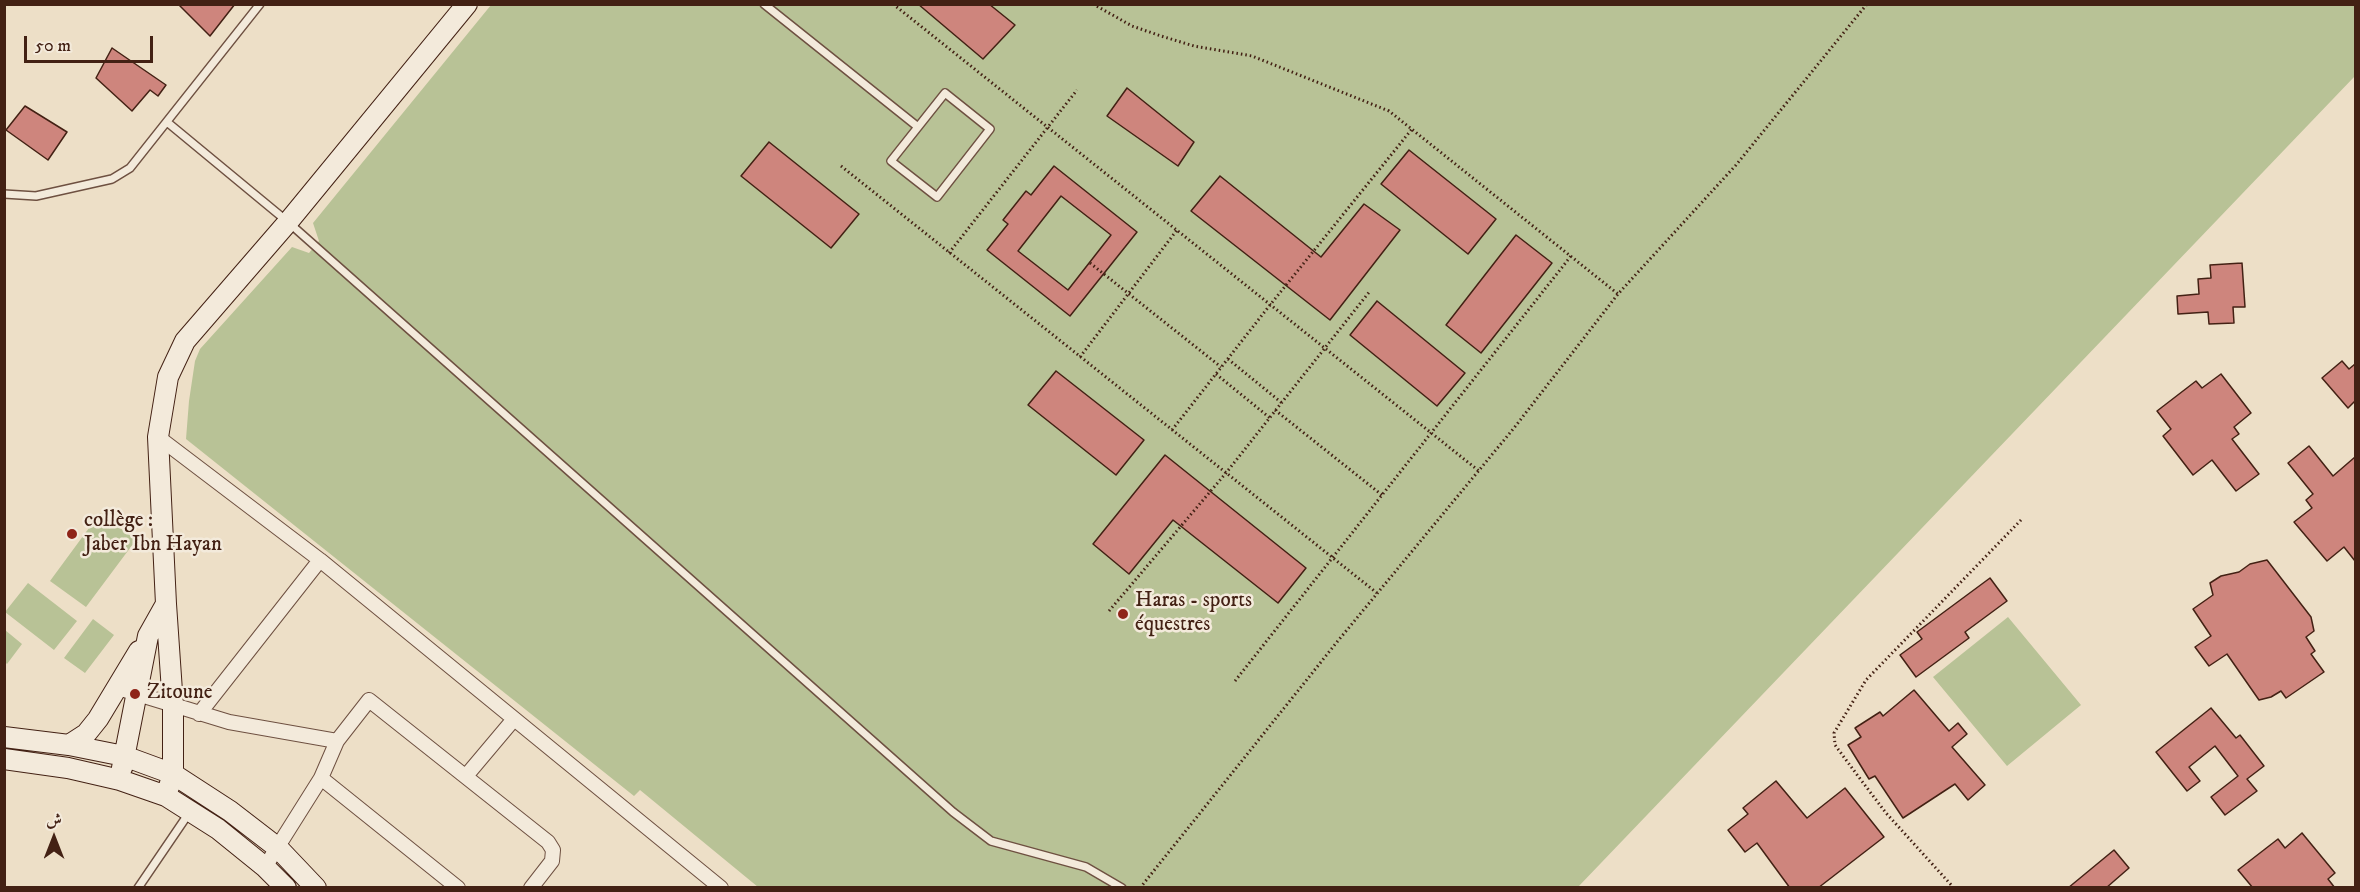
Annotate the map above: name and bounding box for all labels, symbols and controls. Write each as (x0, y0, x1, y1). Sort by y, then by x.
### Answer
scale bar (27, 24, 156, 62)
text: 50 m (35, 35, 71, 57)
place label: collège : Jaber Ibn Hayan (84, 509, 222, 559)
marker: collège : Jaber Ibn Hayan (65, 527, 79, 541)
place label: Haras - sports équestres (1135, 589, 1252, 639)
marker: Haras - sports équestres (1116, 607, 1130, 621)
place label: Zitoune (147, 681, 213, 707)
marker: Zitoune (128, 687, 142, 701)
north arrow (24, 808, 84, 868)
text: ش (46, 810, 62, 830)

